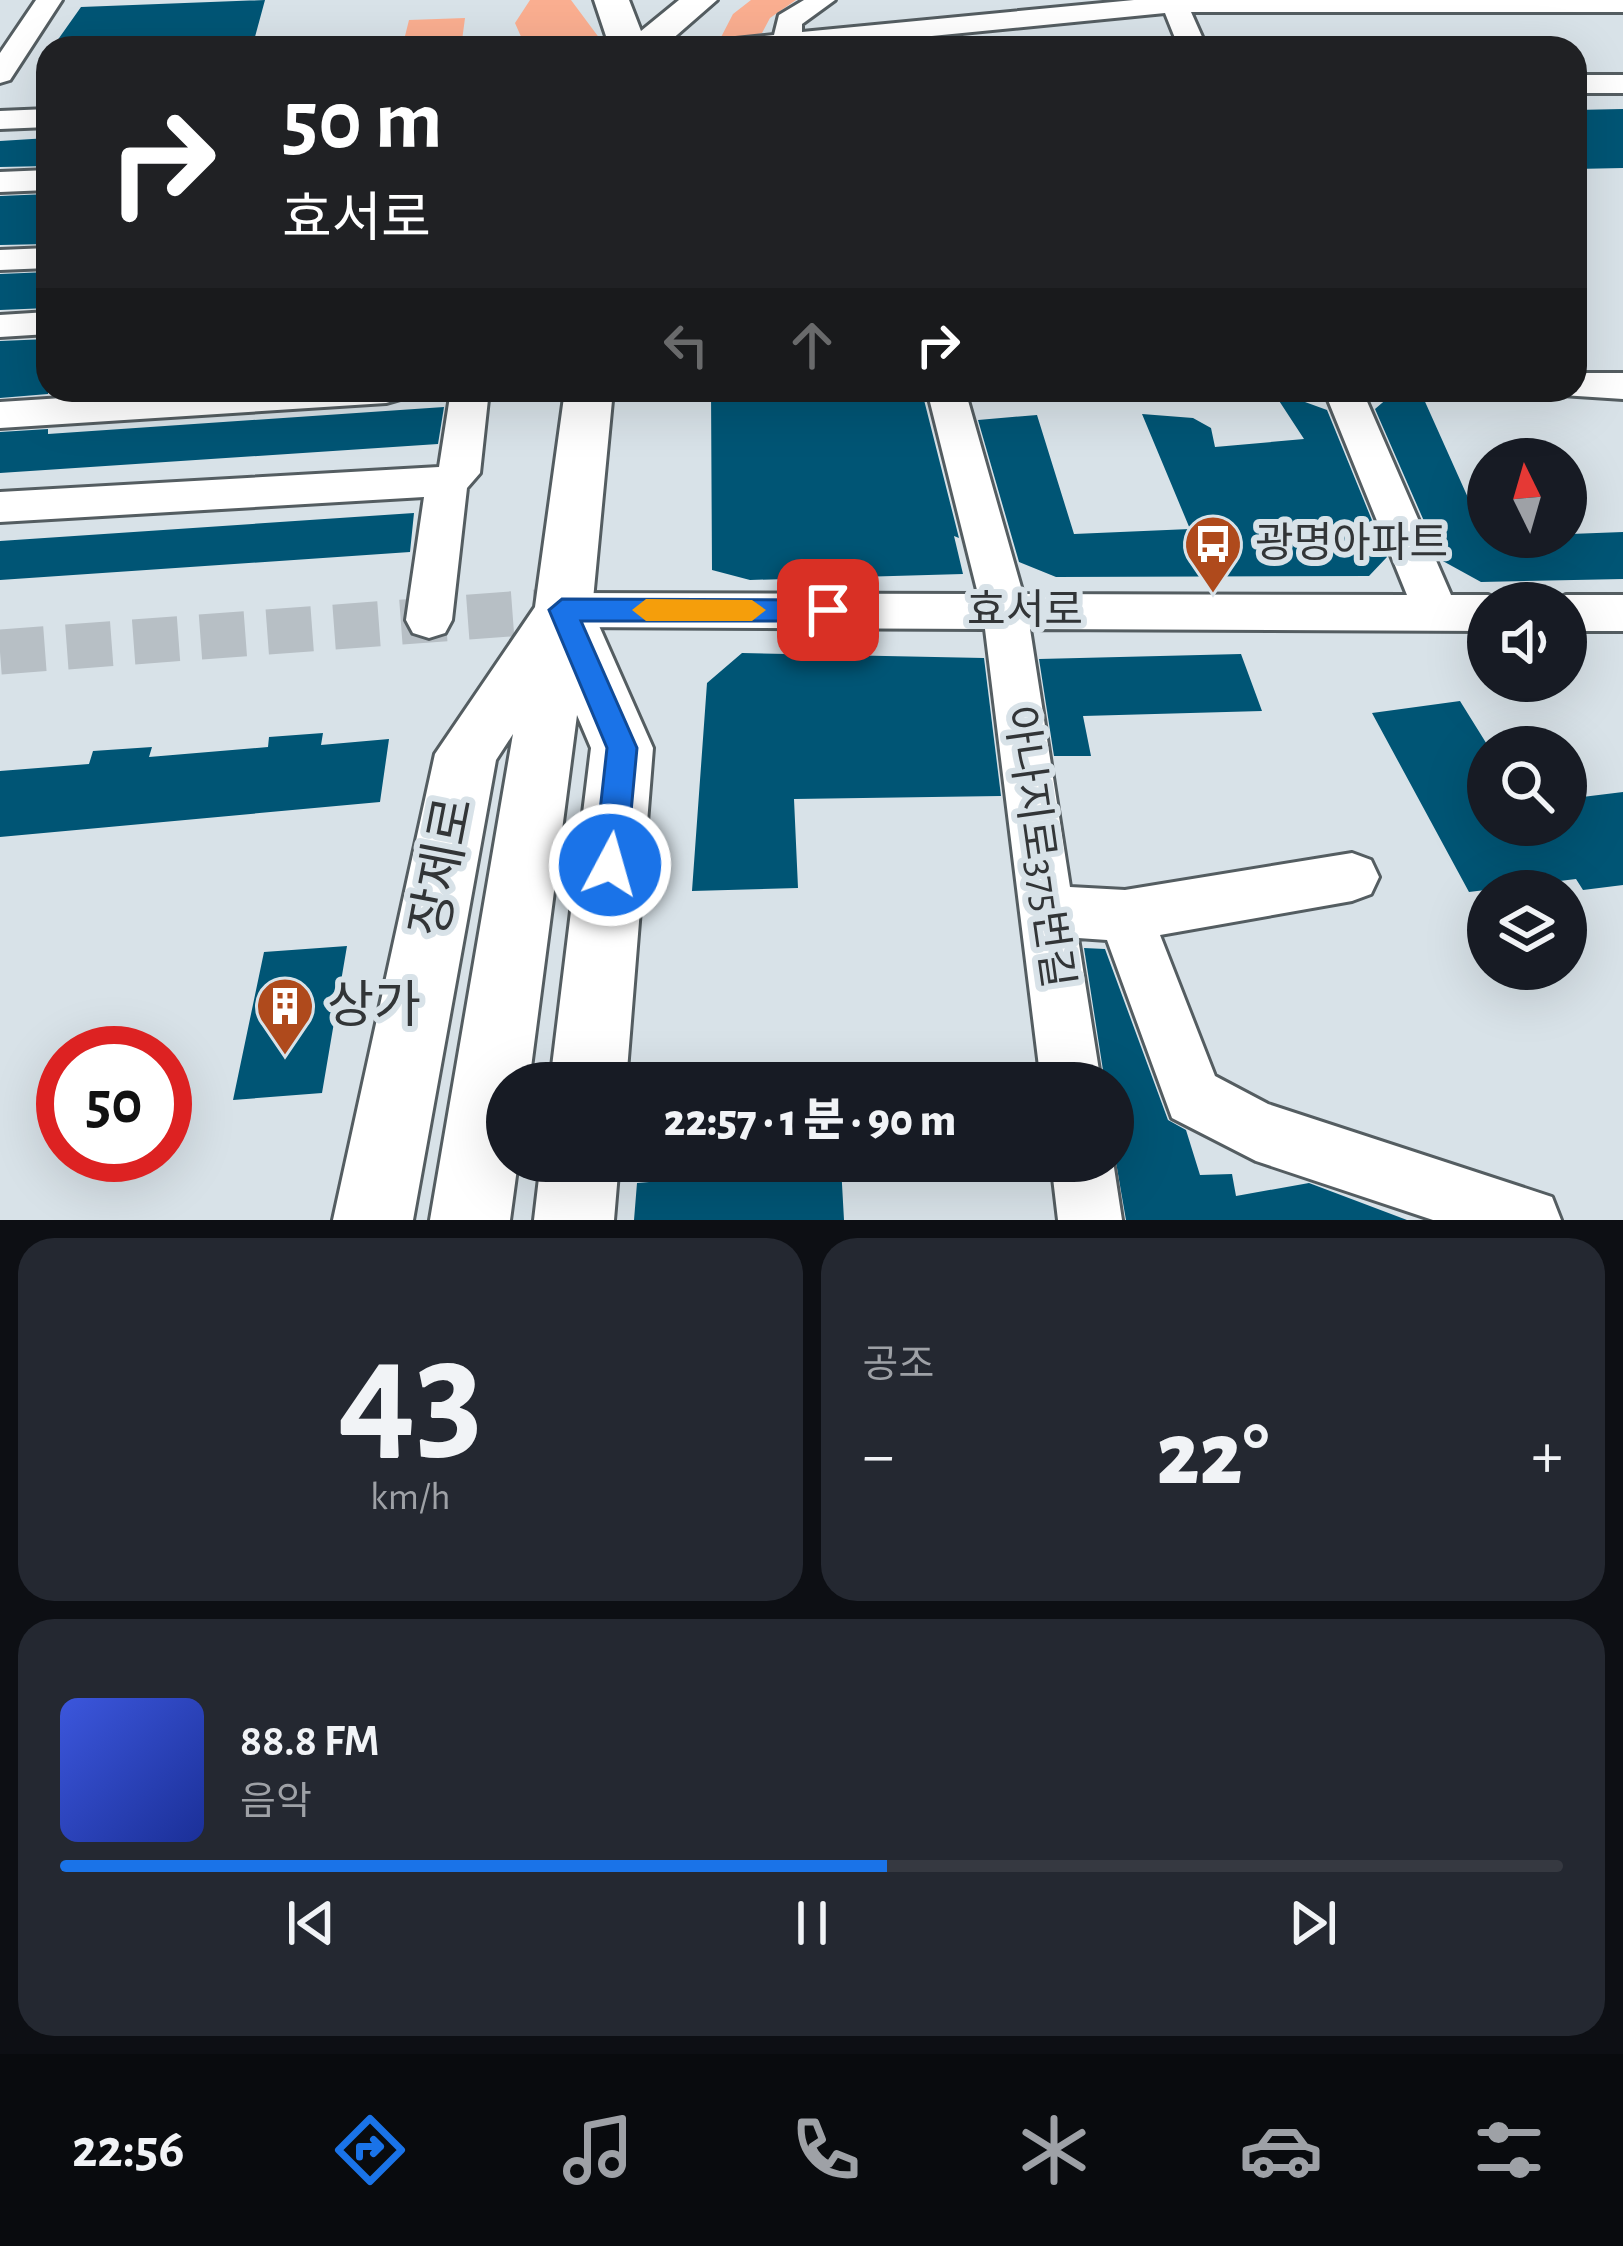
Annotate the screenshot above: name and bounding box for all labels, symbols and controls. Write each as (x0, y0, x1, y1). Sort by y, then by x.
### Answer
text: 50 m (282, 80, 443, 164)
icon: right (84, 84, 240, 240)
text: 효서로 (282, 193, 431, 247)
icon: left (653, 312, 719, 378)
icon: ahead (779, 312, 845, 378)
icon: right (905, 312, 971, 378)
north arrow (1467, 438, 1587, 558)
map controls (1467, 438, 1587, 990)
bus stop icon: 광명아파트 (1182, 513, 1244, 595)
place label: 광명아파트 (1255, 522, 1448, 565)
pin (777, 559, 879, 661)
icon: arrive (795, 577, 861, 643)
button: sound (1467, 582, 1587, 702)
street label: 효서로 (967, 589, 1083, 632)
street label: 아나지로375번길 (997, 703, 1081, 991)
button: search (1467, 726, 1587, 846)
street label: 장제로 (403, 793, 481, 941)
position arrow (547, 802, 673, 928)
button: layers (1467, 870, 1587, 990)
building icon: 상가 (254, 975, 316, 1057)
place label: 상가 (327, 980, 421, 1032)
speed limit sign: 50 (36, 1026, 192, 1182)
text: 22:57 · 1 분 · 90 m (664, 1099, 956, 1144)
text: 43 (337, 1318, 483, 1474)
text: 공조 (863, 1346, 934, 1385)
text: 22° (1157, 1411, 1269, 1501)
text: − (863, 1423, 894, 1489)
text: + (1531, 1423, 1563, 1489)
text: km/h (370, 1478, 450, 1517)
text: 88.8 FM (240, 1719, 380, 1764)
text: 음악 (240, 1783, 312, 1822)
icon: previous (278, 1890, 344, 1956)
icon: pause (779, 1890, 845, 1956)
icon: next (1280, 1890, 1346, 1956)
icon: directions (328, 2108, 412, 2192)
icon: music (556, 2108, 640, 2192)
icon: phone (784, 2108, 868, 2192)
icon: climate (1012, 2108, 1096, 2192)
icon: car (1239, 2108, 1323, 2192)
icon: filters (1467, 2108, 1551, 2192)
text: 22:56 (72, 2123, 185, 2177)

